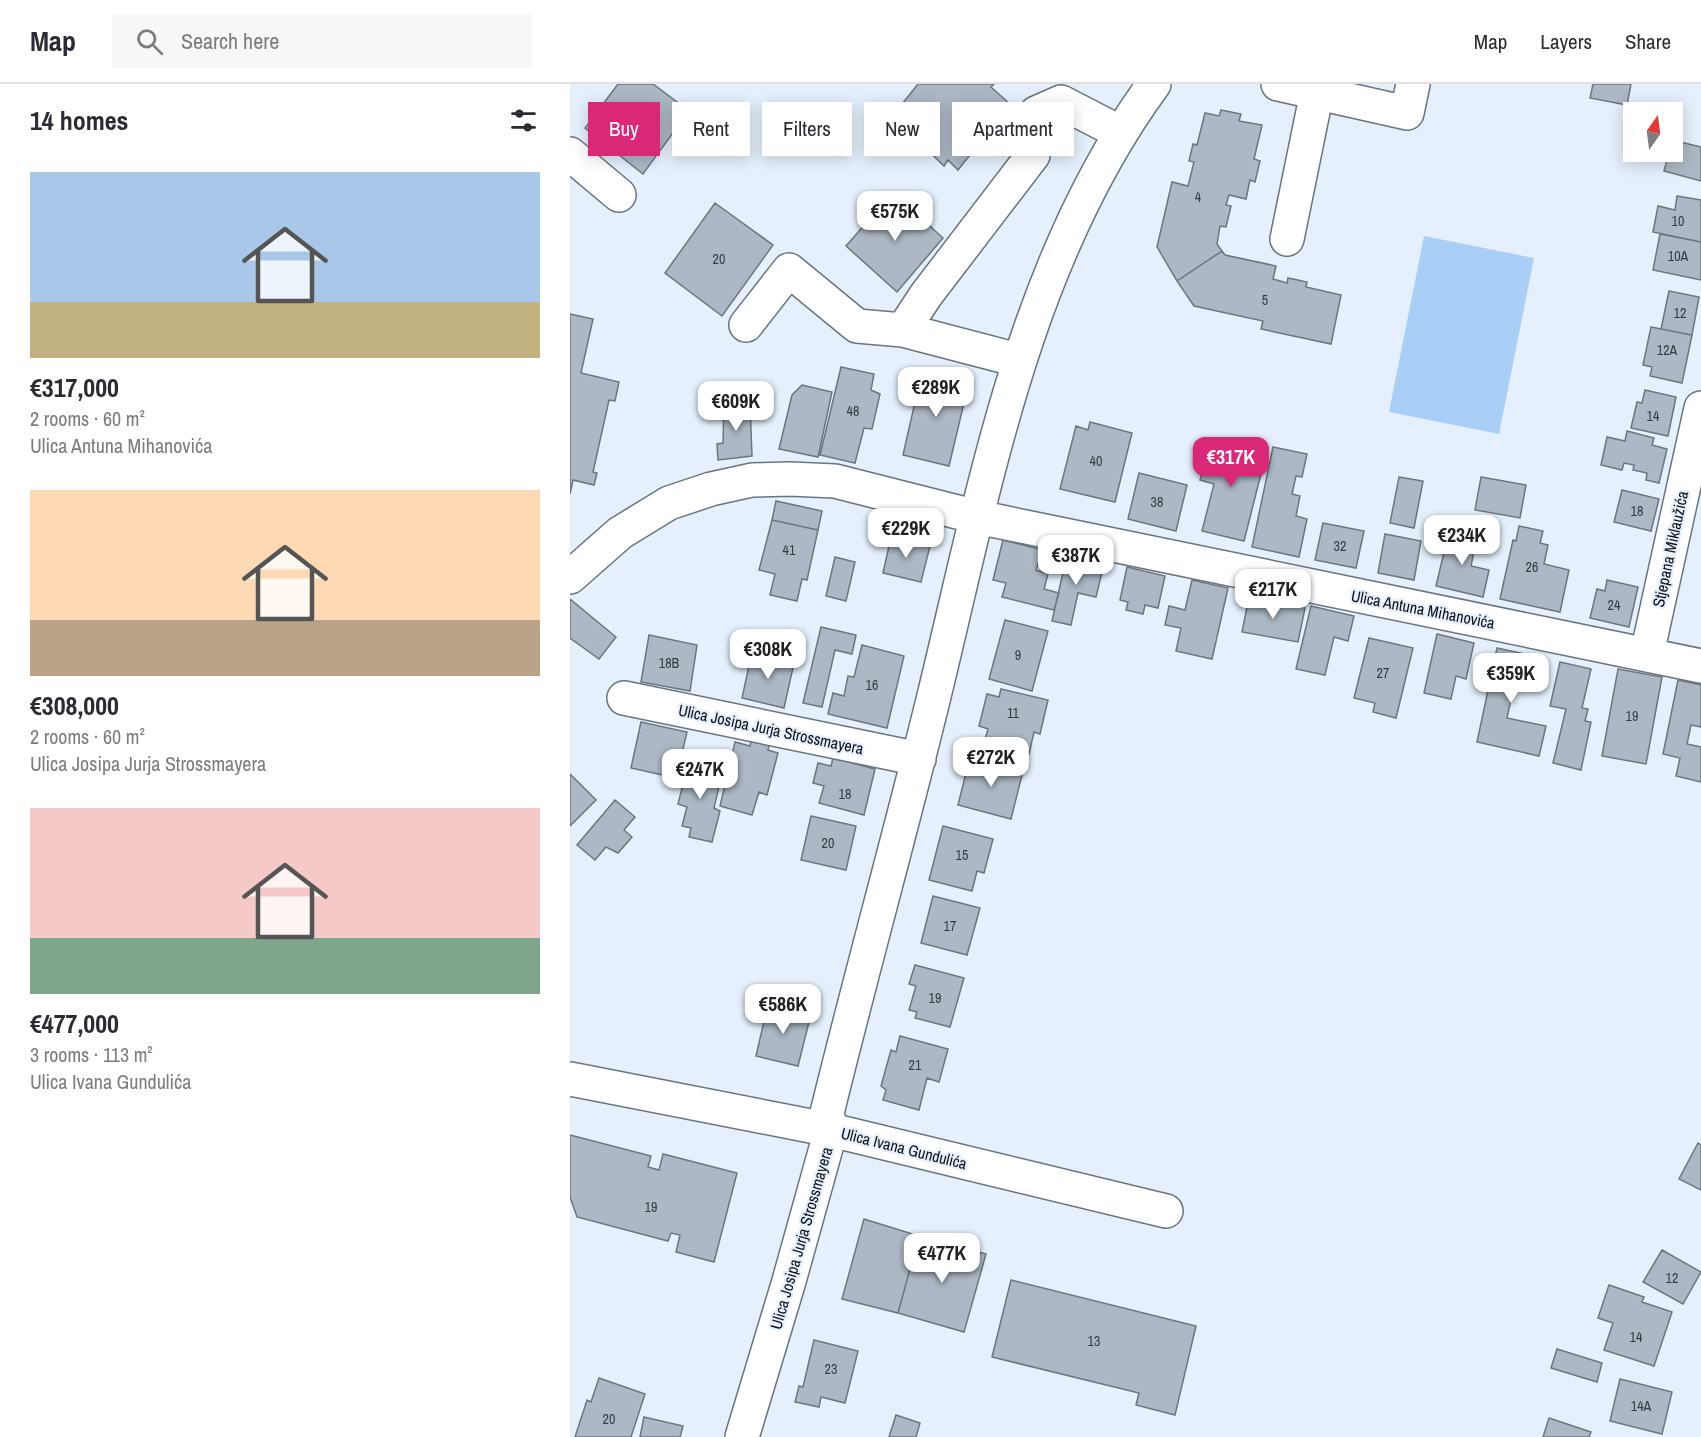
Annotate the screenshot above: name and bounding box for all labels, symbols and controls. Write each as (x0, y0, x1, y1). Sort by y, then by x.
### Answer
search box (112, 14, 532, 68)
text: Map (30, 22, 76, 60)
icon: search (133, 25, 166, 58)
text: Search here (181, 26, 279, 56)
text: Map (1474, 27, 1507, 56)
text: Layers (1540, 27, 1592, 56)
text: Share (1625, 27, 1671, 56)
chip: Buy (588, 102, 660, 156)
chip: Rent (672, 102, 750, 156)
chip: Filters (762, 102, 852, 156)
chip: New (864, 102, 940, 156)
chip: Apartment (952, 102, 1074, 156)
north arrow (1623, 102, 1683, 162)
map controls (1623, 102, 1683, 162)
text: 14 homes (30, 103, 128, 138)
icon: filters (507, 104, 540, 137)
house number: 4 (1195, 188, 1202, 206)
pin: €575K (853, 191, 937, 242)
text: €575K (871, 197, 919, 224)
icon: home (231, 211, 339, 319)
house number: 10 (1672, 212, 1684, 230)
house number: 10A (1668, 247, 1689, 265)
house number: 20 (713, 250, 725, 268)
house number: 5 (1262, 291, 1268, 309)
house number: 12 (1674, 304, 1686, 322)
house number: 12A (1657, 341, 1678, 359)
pin: €289K (894, 367, 978, 418)
text: €317,000 (30, 370, 119, 405)
text: €289K (912, 373, 960, 400)
pin: €609K (694, 381, 778, 432)
text: €609K (712, 387, 760, 414)
house number: 48 (847, 402, 859, 420)
text: 2 rooms · 60 m² (30, 405, 145, 432)
house number: 14 (1647, 407, 1660, 425)
text: Ulica Antuna Mihanovića (30, 432, 212, 459)
pin: €317K (1189, 437, 1273, 488)
text: €317K (1207, 443, 1255, 470)
house number: 40 (1090, 452, 1102, 470)
street label: Stjepana Miklaužića (1647, 488, 1693, 609)
house number: 38 (1151, 493, 1163, 511)
house number: 18 (1631, 502, 1643, 520)
pin: €229K (864, 508, 948, 559)
text: €229K (882, 514, 930, 541)
pin: €234K (1420, 515, 1504, 566)
text: €234K (1438, 521, 1486, 548)
icon: home (231, 529, 339, 637)
pin: €387K (1034, 535, 1118, 586)
house number: 32 (1334, 537, 1346, 555)
house number: 41 (783, 541, 796, 559)
text: €387K (1052, 541, 1100, 568)
house number: 26 (1526, 558, 1538, 576)
pin: €217K (1231, 569, 1315, 620)
text: €217K (1249, 575, 1297, 602)
street label: Ulica Antuna Mihanovića (1349, 584, 1497, 634)
house number: 24 (1608, 596, 1621, 614)
pin: €308K (726, 629, 810, 680)
text: €308K (744, 635, 792, 662)
house number: 9 (1015, 646, 1021, 664)
pin: €359K (1469, 653, 1553, 704)
house number: 18B (659, 654, 680, 672)
text: €359K (1487, 659, 1535, 686)
house number: 27 (1377, 664, 1389, 682)
house number: 16 (866, 676, 878, 694)
text: €308,000 (30, 688, 119, 723)
street label: Ulica Josipa Jurja Strossmayera (676, 699, 866, 760)
house number: 11 (1007, 704, 1020, 722)
house number: 19 (1626, 707, 1638, 725)
text: 2 rooms · 60 m² (30, 723, 145, 750)
pin: €272K (949, 737, 1033, 788)
text: €272K (967, 743, 1015, 770)
pin: €247K (658, 749, 742, 800)
text: Ulica Josipa Jurja Strossmayera (30, 750, 266, 777)
text: €247K (676, 755, 724, 782)
house number: 18 (839, 785, 851, 803)
house number: 20 (822, 834, 834, 852)
house number: 15 (956, 846, 968, 864)
icon: home (231, 847, 339, 955)
house number: 17 (944, 917, 956, 935)
pin: €586K (741, 984, 825, 1035)
house number: 19 (929, 989, 941, 1007)
text: €586K (759, 990, 807, 1017)
text: €477,000 (30, 1006, 119, 1041)
text: 3 rooms · 113 m² (30, 1041, 153, 1068)
house number: 21 (909, 1056, 922, 1074)
text: Ulica Ivana Gundulića (30, 1068, 191, 1095)
street label: Ulica Ivana Gundulića (839, 1122, 970, 1174)
street label: Ulica Josipa Jurja Strossmayera (764, 1144, 838, 1332)
house number: 19 (645, 1198, 657, 1216)
pin: €477K (900, 1233, 984, 1284)
text: €477K (918, 1239, 966, 1266)
house number: 12 (1666, 1269, 1678, 1287)
house number: 14 (1630, 1328, 1643, 1346)
house number: 13 (1088, 1332, 1100, 1350)
house number: 23 (825, 1360, 837, 1378)
house number: 14A (1631, 1397, 1652, 1415)
house number: 20 (603, 1410, 615, 1428)

